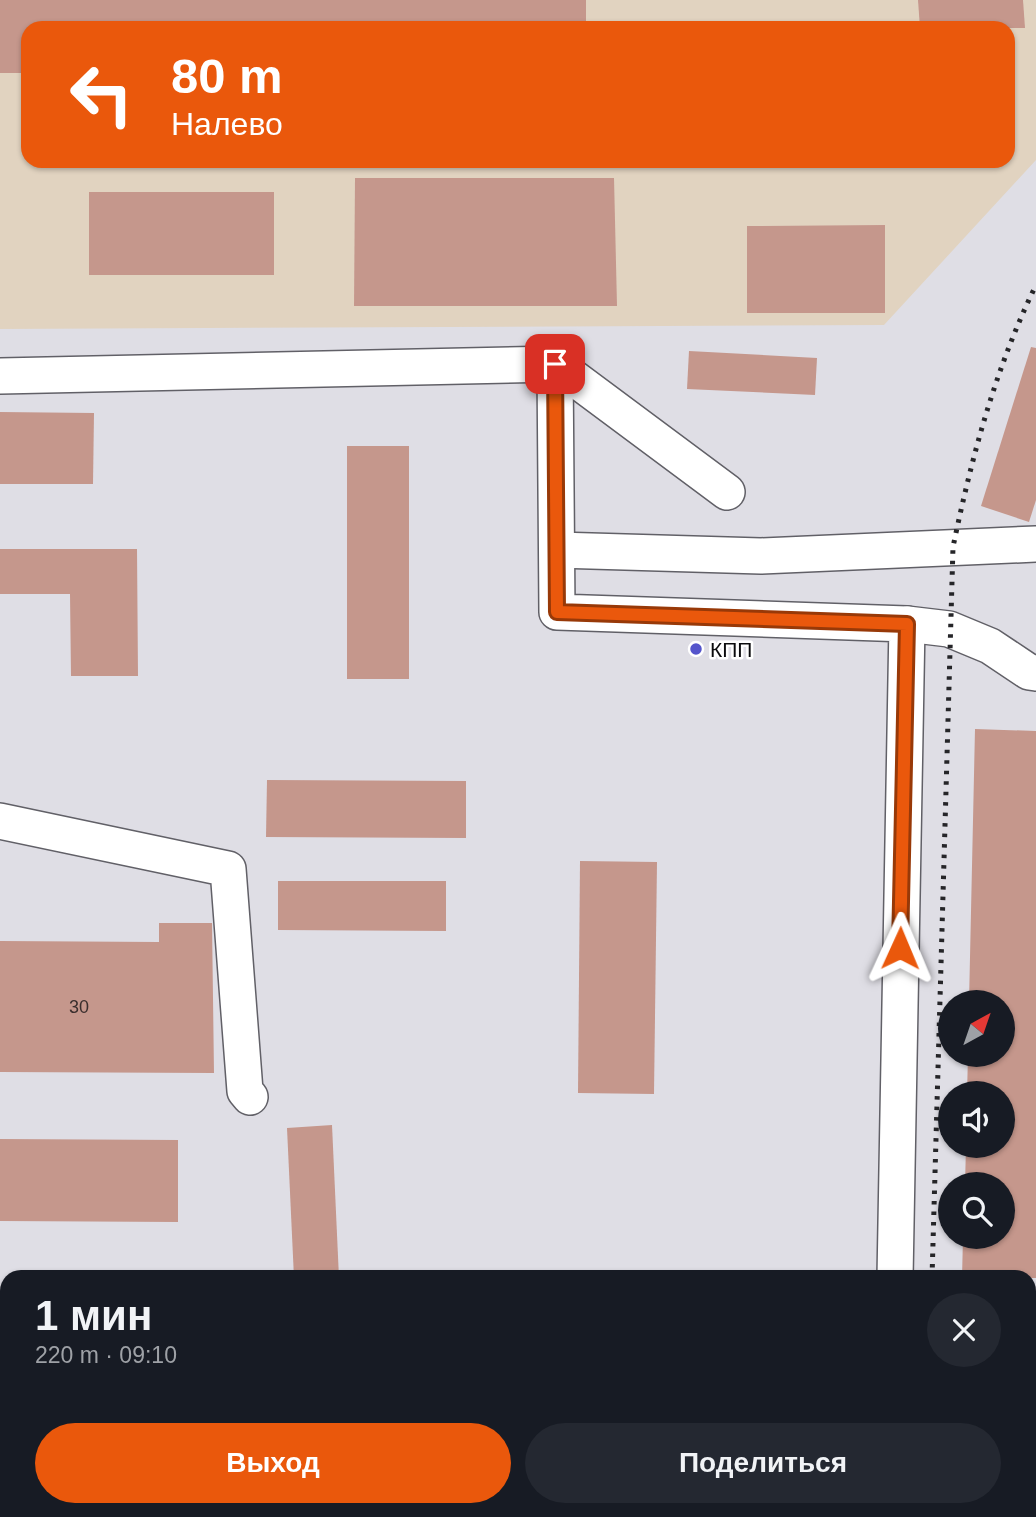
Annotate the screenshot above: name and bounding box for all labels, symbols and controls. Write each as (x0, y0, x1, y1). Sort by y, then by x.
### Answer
icon: left (56, 49, 147, 140)
text: 80 m (171, 49, 283, 103)
text: Налево (171, 106, 283, 142)
pin (525, 334, 585, 394)
icon: arrive (536, 345, 574, 383)
place label: КПП (710, 638, 752, 661)
marker: КПП (688, 641, 704, 657)
position arrow (863, 911, 937, 985)
north arrow (938, 990, 1015, 1068)
map controls (938, 990, 1015, 1249)
house number: 30 (69, 997, 89, 1017)
button: sound (938, 1081, 1015, 1158)
button: search (938, 1172, 1015, 1249)
text: 1 мин (35, 1292, 152, 1339)
button: close (927, 1293, 1001, 1367)
text: 220 m · 09:10 (35, 1342, 177, 1368)
button: Выход (35, 1423, 511, 1503)
button: Поделиться (525, 1423, 1001, 1503)

